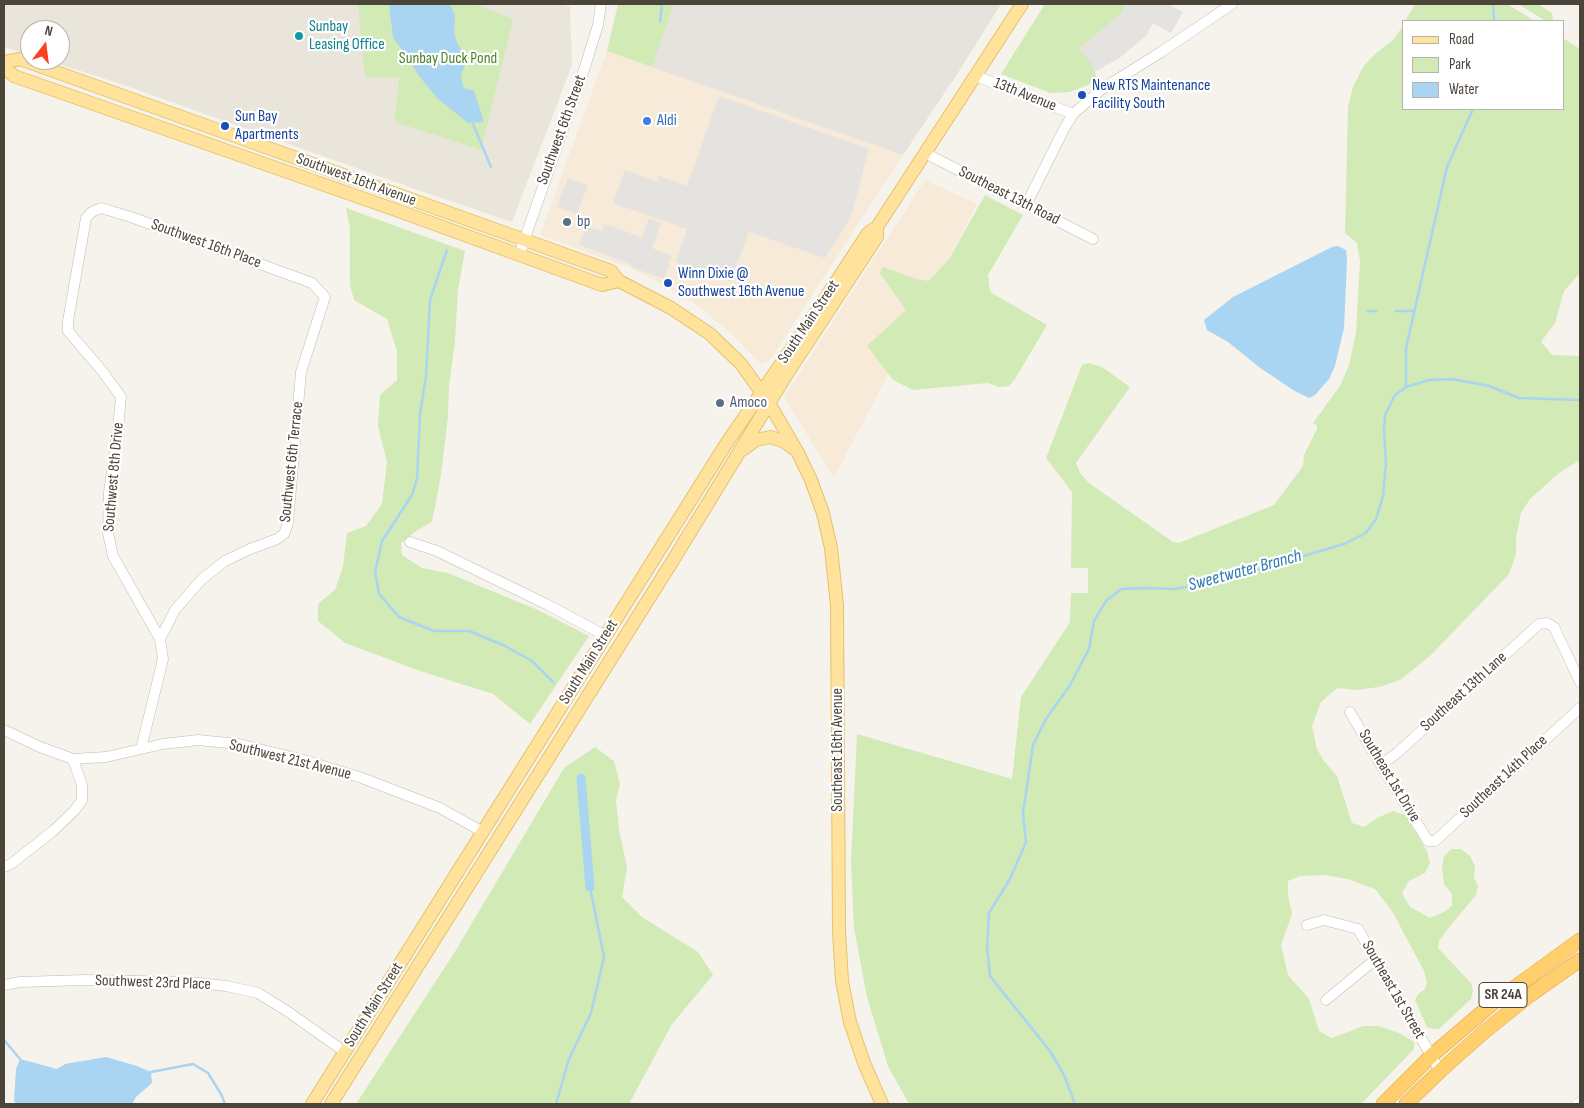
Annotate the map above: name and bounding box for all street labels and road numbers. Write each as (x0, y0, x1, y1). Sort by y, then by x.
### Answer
street label: Southwest 6th Street (533, 72, 591, 188)
street label: 13th Avenue (991, 74, 1059, 116)
street label: Southwest 16th Avenue (293, 149, 419, 211)
street label: Southeast 13th Road (955, 162, 1063, 230)
street label: Southwest 16th Place (148, 215, 264, 273)
street label: South Main Street (774, 277, 844, 367)
street label: Southwest 6th Terrace (276, 401, 308, 523)
street label: Southwest 8th Drive (100, 422, 128, 532)
street label: South Main Street (555, 616, 623, 708)
street label: Southeast 13th Lane (1417, 648, 1511, 736)
street label: Southeast 16th Avenue (828, 688, 848, 812)
street label: Southeast 1st Drive (1354, 726, 1424, 826)
street label: Southeast 14th Place (1456, 731, 1552, 823)
street label: Southwest 21st Avenue (227, 736, 353, 784)
street label: Southeast 1st Street (1357, 937, 1429, 1043)
street label: South Main Street (340, 959, 408, 1051)
street label: Southwest 23rd Place (95, 971, 211, 995)
road number: SR 24A (1479, 982, 1527, 1008)

